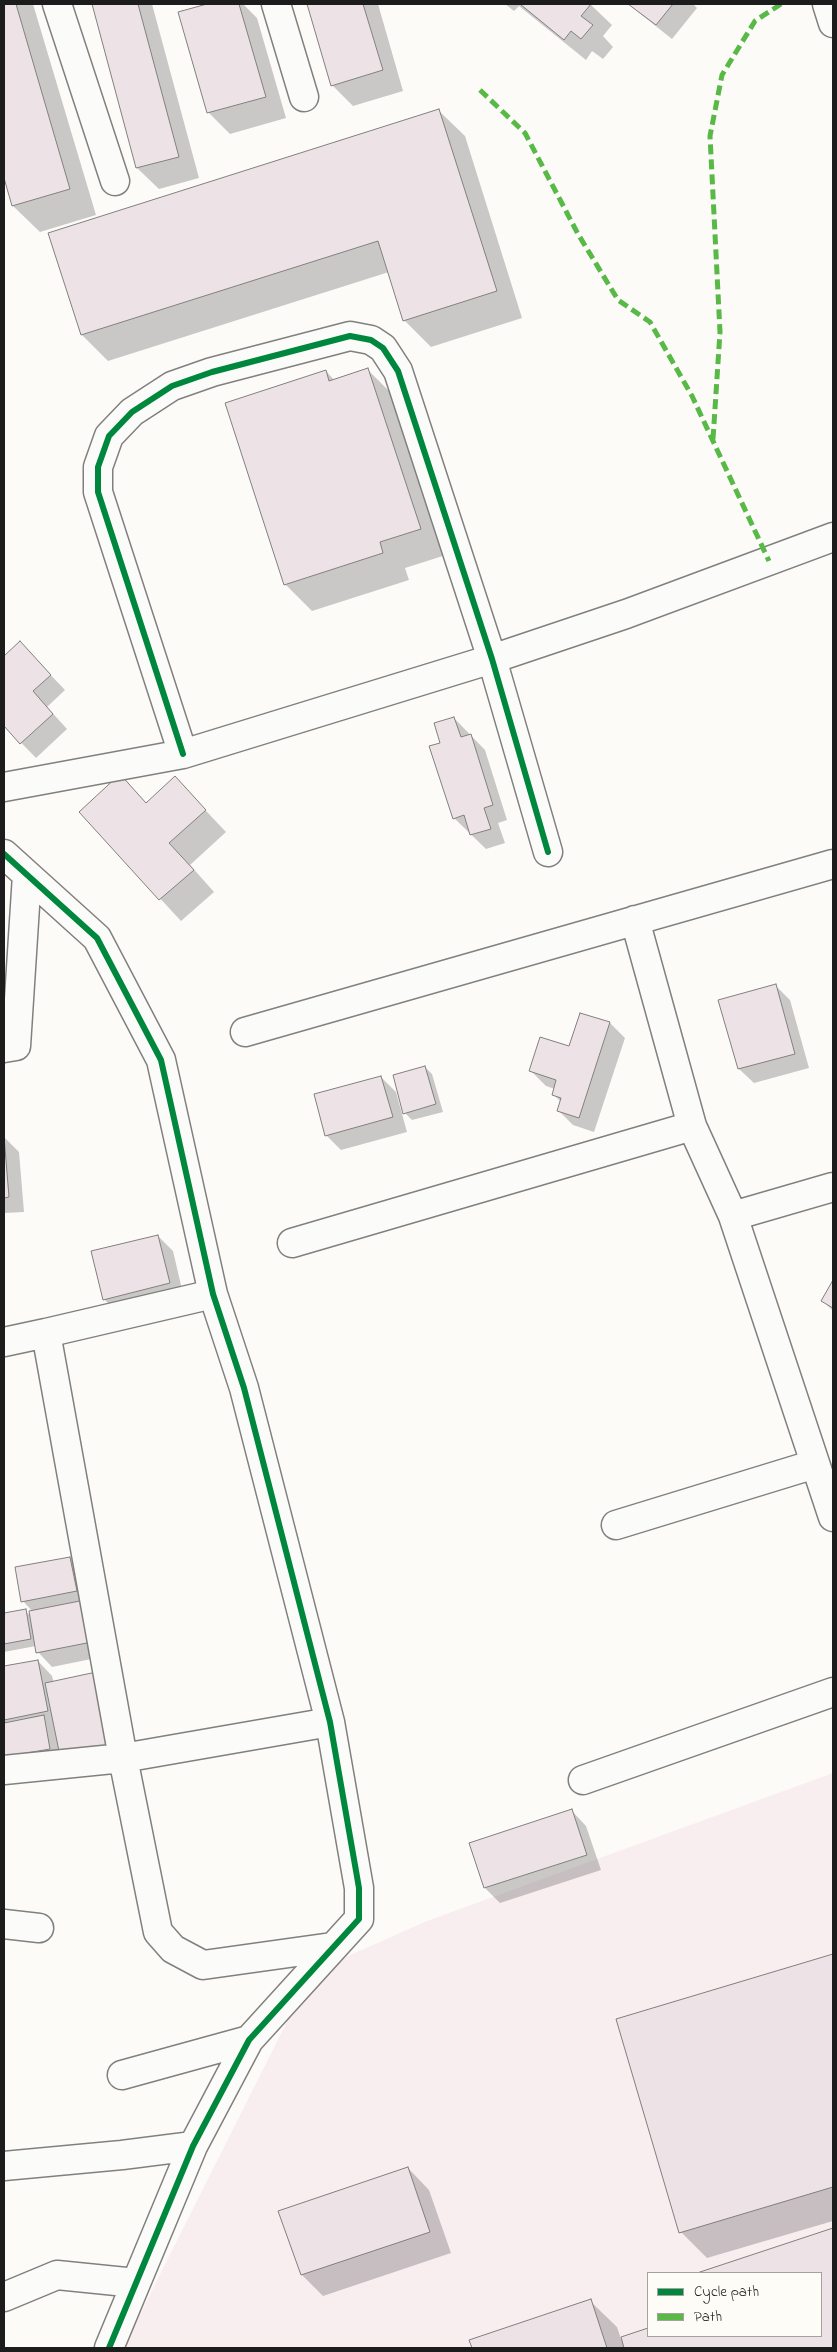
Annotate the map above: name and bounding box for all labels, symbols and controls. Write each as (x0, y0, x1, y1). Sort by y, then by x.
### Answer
legend (647, 2272, 822, 2337)
text: Cycle path (694, 2281, 759, 2303)
text: Path (694, 2306, 722, 2328)

